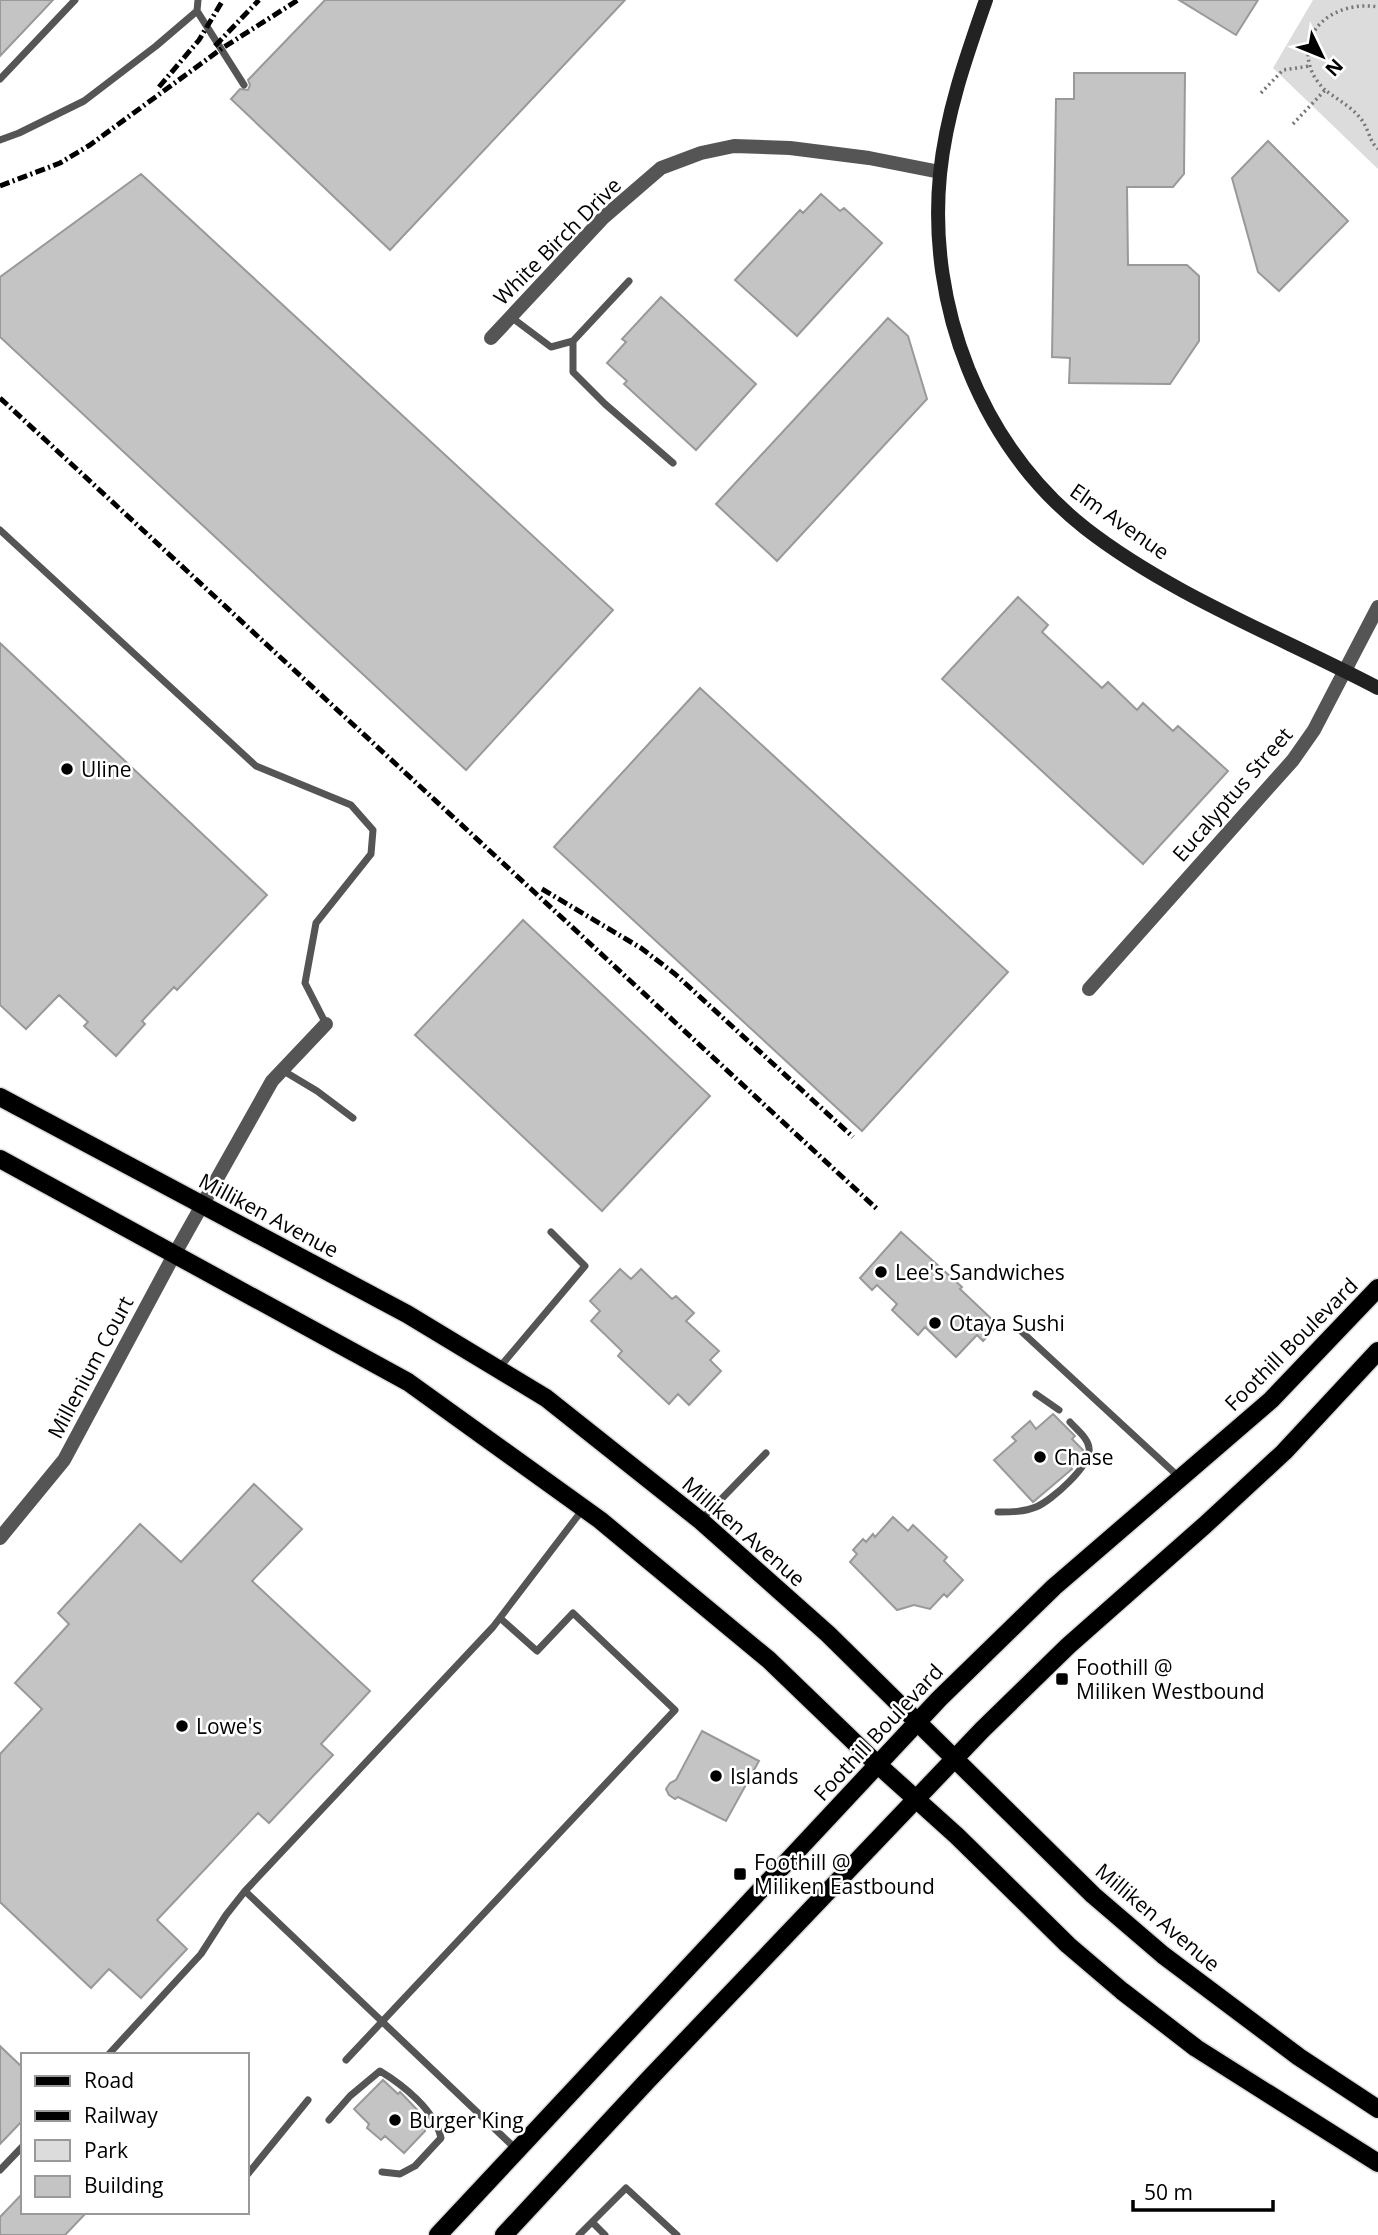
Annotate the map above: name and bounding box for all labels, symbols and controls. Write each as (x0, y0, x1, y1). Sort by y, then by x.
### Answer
north arrow (1287, 21, 1357, 91)
text: N (1320, 53, 1349, 82)
street label: White Birch Drive (487, 171, 627, 311)
street label: Elm Avenue (1065, 477, 1175, 565)
street label: Eucalyptus Street (1166, 721, 1298, 867)
place label: Uline (81, 755, 132, 783)
marker: Uline (59, 761, 75, 777)
street label: Milliken Avenue (194, 1166, 344, 1264)
place label: Lee's Sandwiches (895, 1258, 1065, 1286)
marker: Lee's Sandwiches (873, 1264, 889, 1280)
street label: Foothill Boulevard (1218, 1271, 1364, 1417)
street label: Millenium Court (41, 1291, 139, 1443)
place label: Otaya Sushi (949, 1309, 1065, 1337)
marker: Otaya Sushi (927, 1315, 943, 1331)
place label: Chase (1054, 1443, 1114, 1471)
marker: Chase (1032, 1449, 1048, 1465)
street label: Milliken Avenue (677, 1470, 811, 1592)
place label: Foothill @ Miliken Westbound (1076, 1653, 1265, 1705)
street label: Foothill Boulevard (807, 1658, 949, 1806)
marker: Foothill @ Miliken Westbound (1054, 1671, 1070, 1687)
place label: Lowe's (196, 1712, 262, 1740)
marker: Lowe's (174, 1718, 190, 1734)
place label: Islands (730, 1762, 799, 1790)
marker: Islands (708, 1768, 724, 1784)
place label: Foothill @ Miliken Eastbound (754, 1848, 935, 1900)
street label: Milliken Avenue (1090, 1857, 1226, 1977)
marker: Foothill @ Miliken Eastbound (732, 1866, 748, 1882)
legend (21, 2053, 248, 2214)
text: Road (84, 2066, 134, 2094)
text: Railway (84, 2101, 158, 2129)
place label: Burger King (409, 2106, 524, 2134)
marker: Burger King (387, 2112, 403, 2128)
text: Park (84, 2136, 128, 2164)
scale bar (1133, 2168, 1273, 2212)
text: Building (84, 2171, 163, 2199)
text: 50 m (1144, 2178, 1193, 2206)

